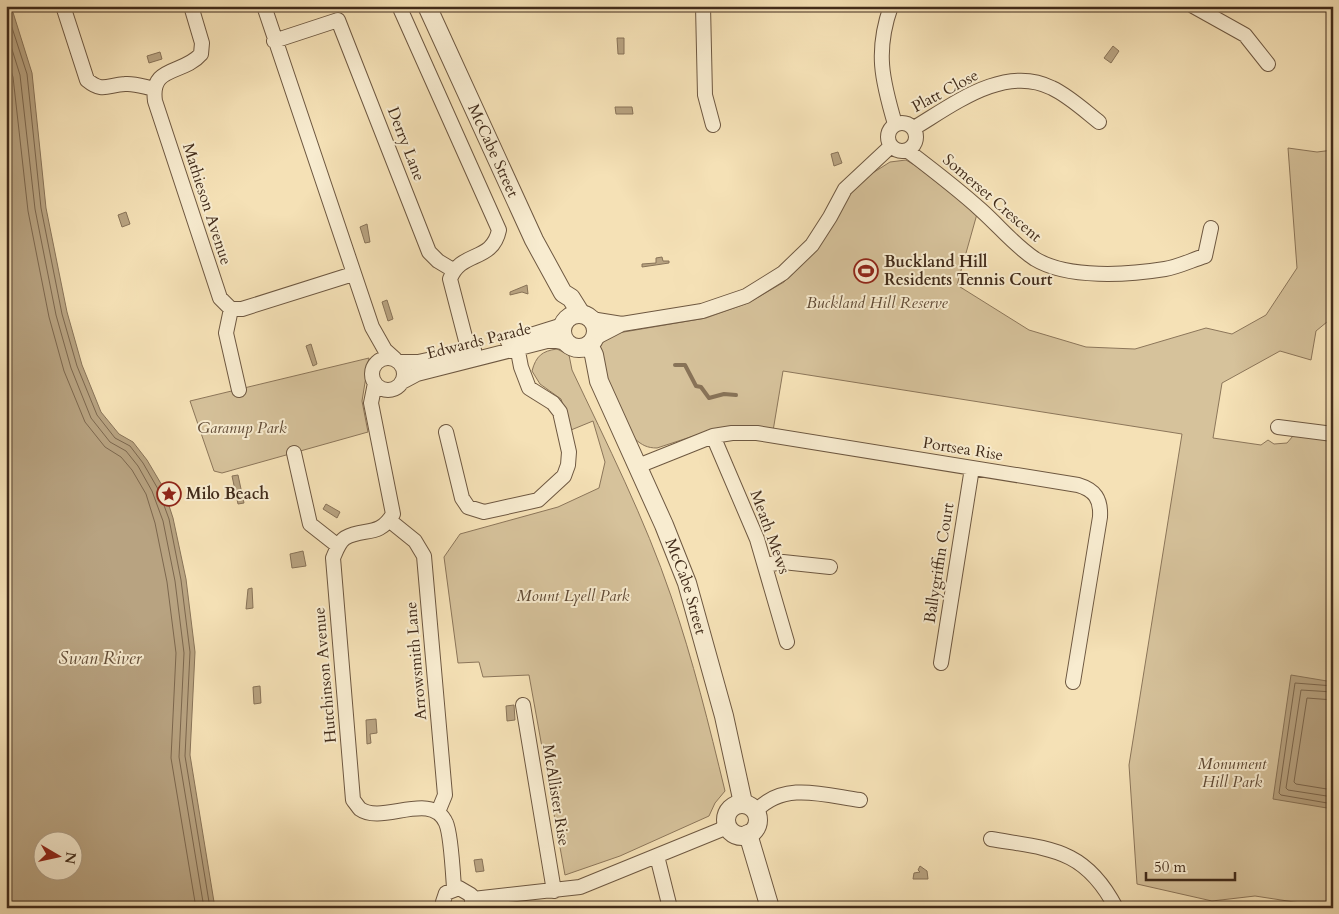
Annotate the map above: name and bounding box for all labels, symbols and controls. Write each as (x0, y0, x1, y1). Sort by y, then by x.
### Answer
street label: Platt Close (908, 64, 982, 118)
street label: McCabe Street (462, 100, 524, 201)
street label: Derry Lane (382, 104, 430, 184)
street label: Mathieson Avenue (177, 140, 237, 268)
street label: Somerset Crescent (938, 149, 1046, 247)
place label: Buckland Hill Residents Tennis Court (884, 251, 1053, 291)
sports icon: Buckland Hill Residents Tennis Court (853, 258, 879, 284)
park label: Buckland Hill Reserve (806, 292, 949, 314)
street label: Edwards Parade (424, 317, 534, 365)
park label: Garanup Park (197, 417, 287, 439)
street label: Portsea Rise (921, 432, 1005, 466)
place icon: Milo Beach (156, 481, 182, 507)
place label: Milo Beach (186, 483, 269, 505)
street label: Meath Mews (745, 487, 795, 577)
street label: Ballygriffin Court (919, 501, 959, 625)
street label: McCabe Street (659, 535, 712, 637)
park label: Mount Lyell Park (516, 585, 630, 607)
street label: Arrowsmith Lane (400, 601, 432, 721)
street label: Hutchinson Avenue (308, 606, 342, 744)
water label: Swan River (58, 646, 143, 671)
street label: McAllister Rise (537, 743, 575, 847)
park label: Monument Hill Park (1198, 753, 1267, 793)
north arrow (32, 832, 82, 882)
scale bar (1146, 849, 1235, 881)
text: N (60, 850, 81, 865)
text: 50 m (1154, 857, 1186, 877)

